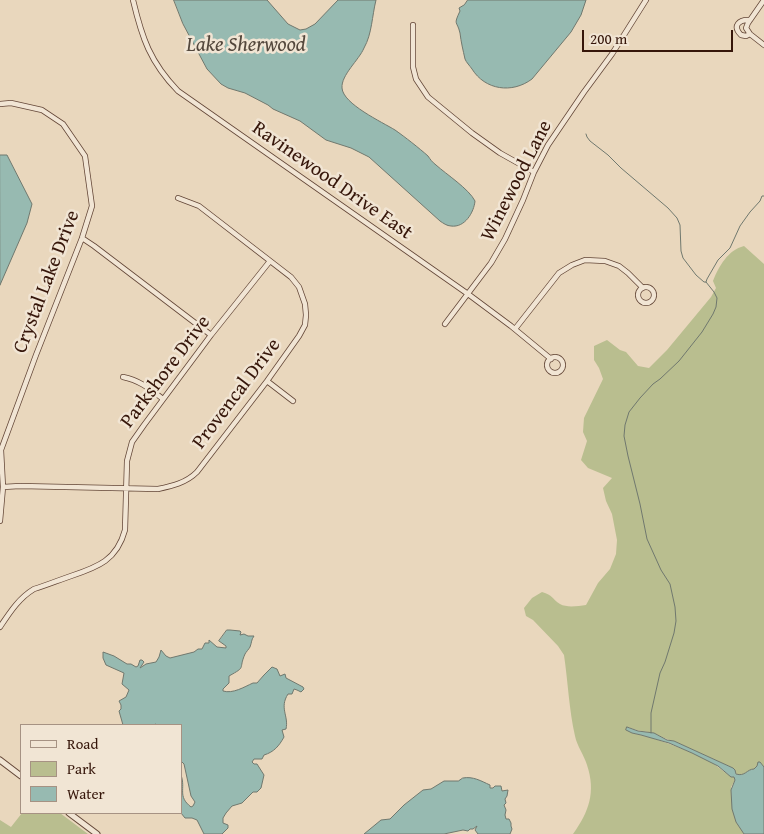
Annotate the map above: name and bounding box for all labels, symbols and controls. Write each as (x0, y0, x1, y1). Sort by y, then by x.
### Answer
scale bar (584, 20, 735, 52)
text: 200 m (590, 28, 627, 49)
water label: Lake Sherwood (186, 33, 306, 59)
street label: Ravinewood Drive East (247, 117, 417, 245)
street label: Winewood Lane (476, 117, 558, 245)
street label: Crystal Lake Drive (9, 207, 85, 357)
street label: Parkshore Drive (116, 311, 216, 433)
street label: Provencal Drive (188, 334, 286, 454)
legend (20, 724, 182, 814)
text: Road (67, 733, 98, 754)
text: Park (67, 758, 96, 779)
text: Water (67, 783, 105, 804)

